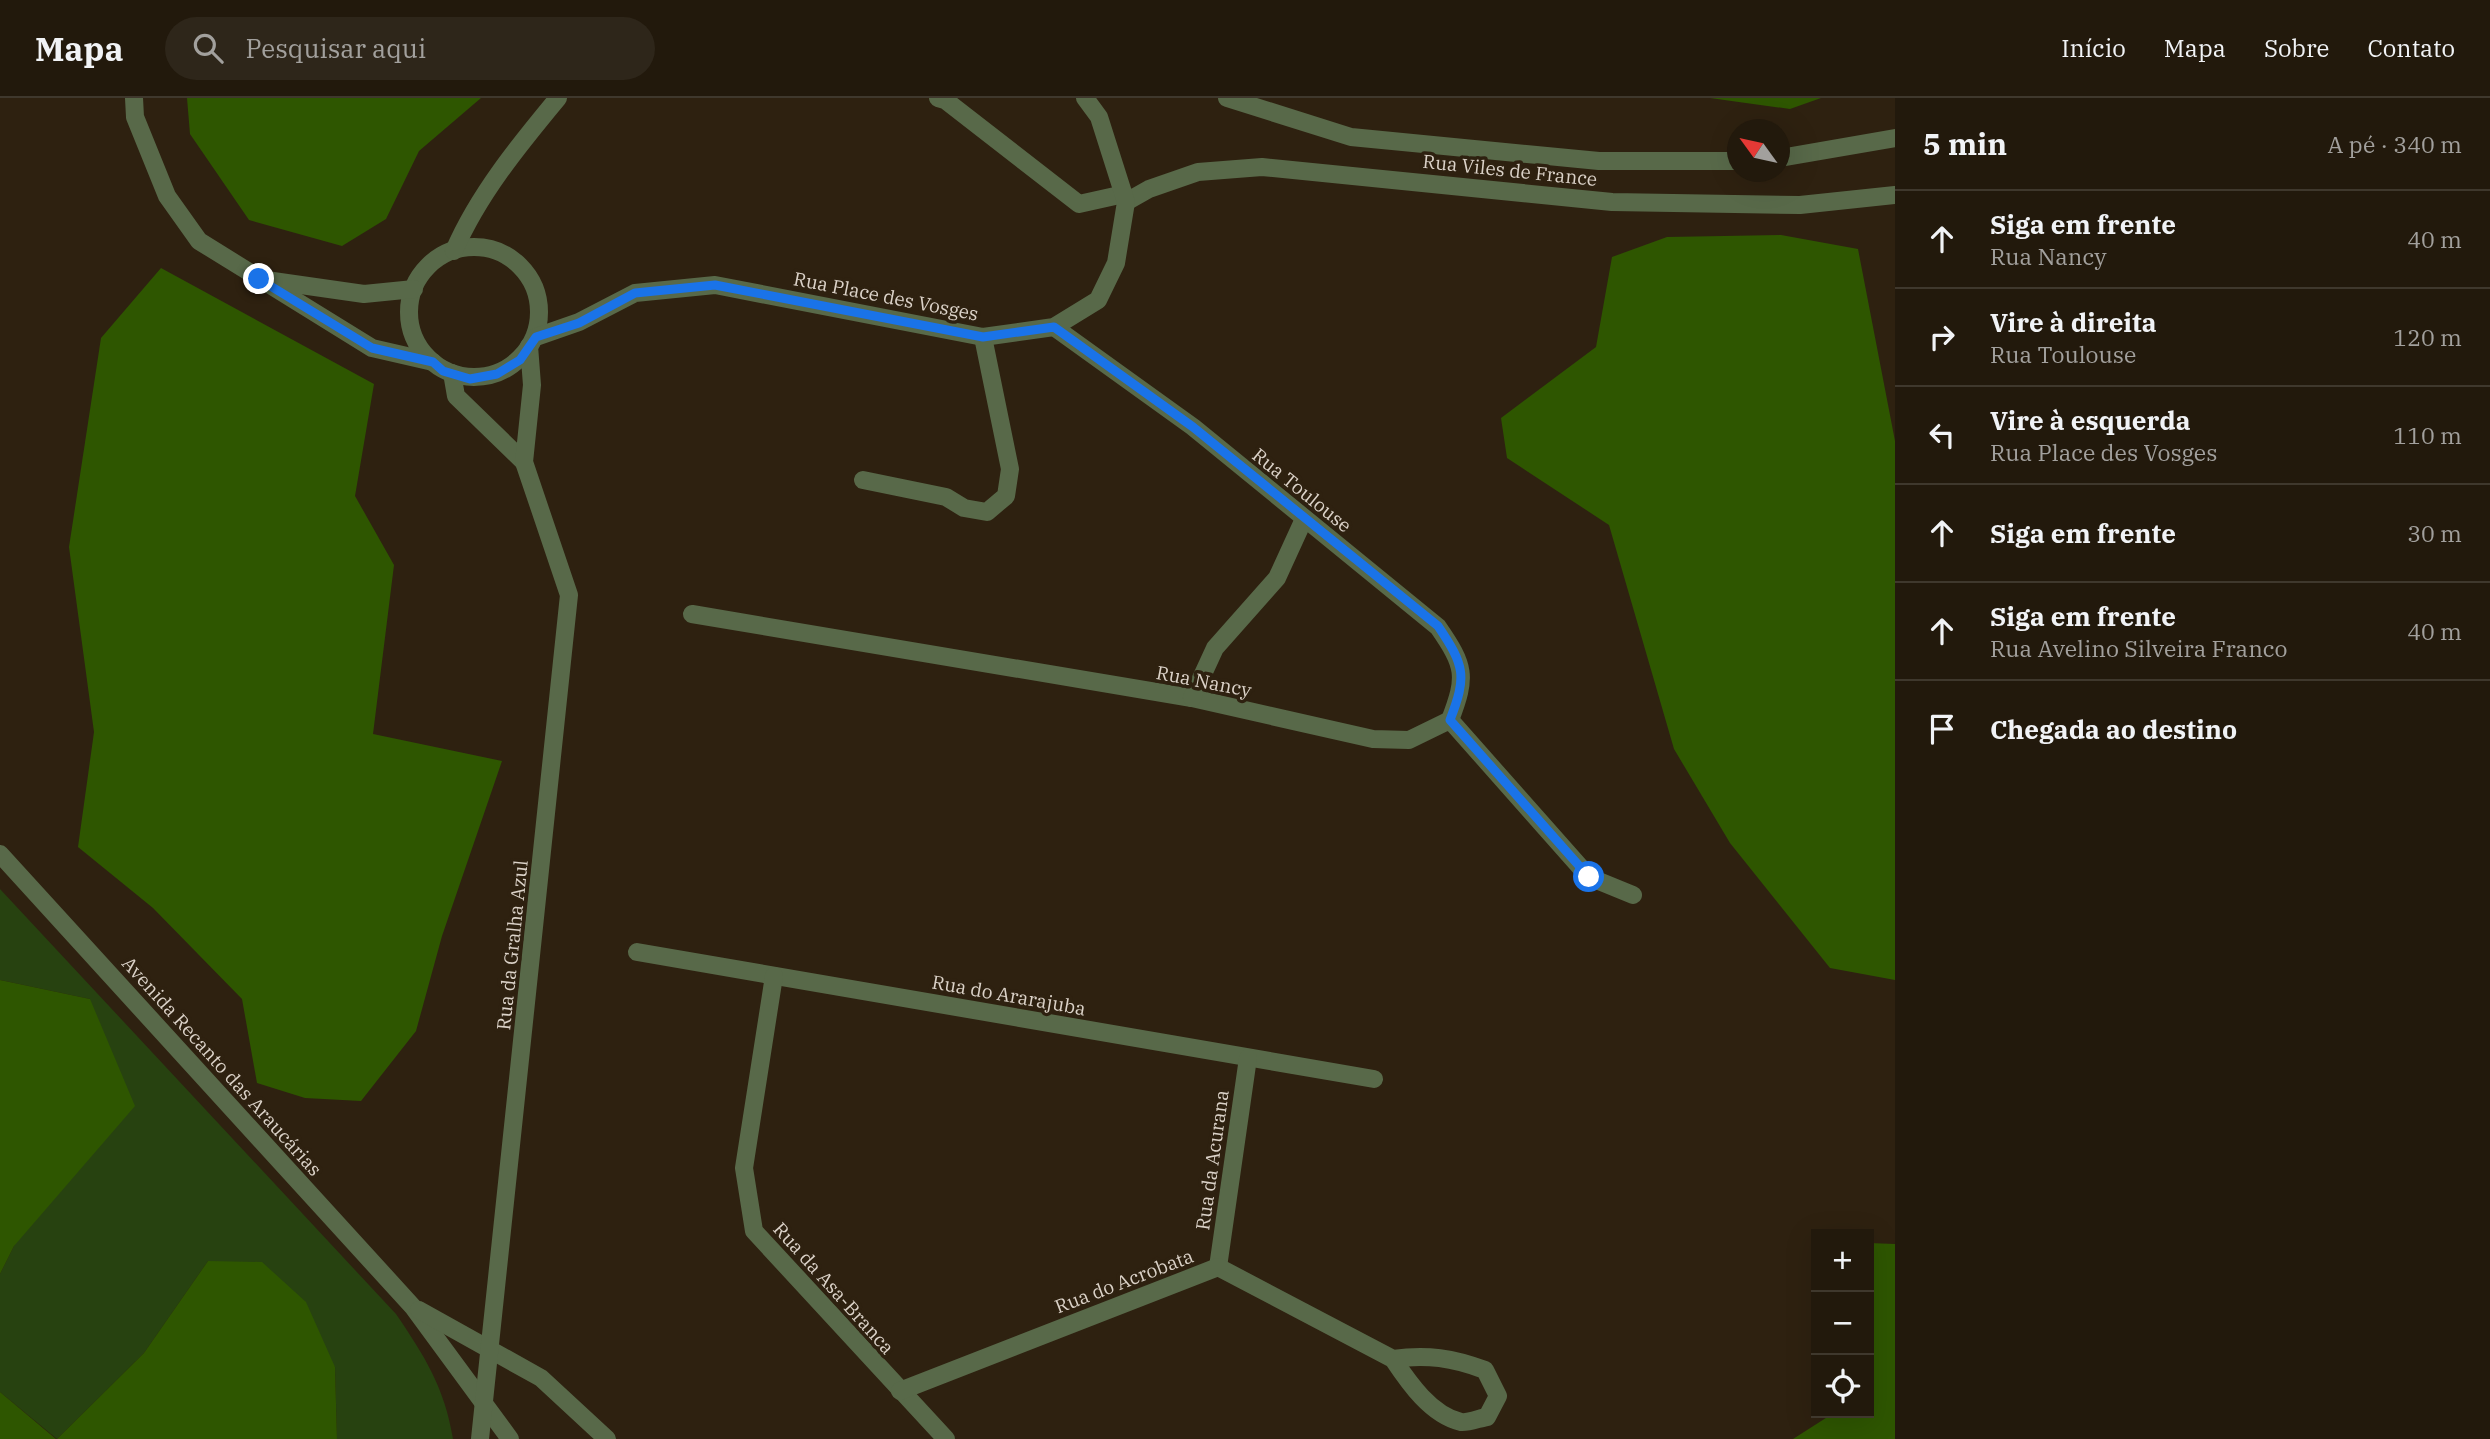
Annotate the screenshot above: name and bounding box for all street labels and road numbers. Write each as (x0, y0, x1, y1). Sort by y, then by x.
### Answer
street label: Rua Viles de France (1422, 149, 1598, 191)
street label: Rua Place des Vosges (792, 266, 980, 326)
street label: Rua Toulouse (1247, 443, 1357, 537)
street label: Rua Nancy (1154, 660, 1254, 702)
street label: Rua da Gralha Azul (491, 859, 533, 1031)
street label: Avenida Recanto das Araucárias (117, 951, 327, 1181)
street label: Rua do Ararajuba (930, 970, 1088, 1020)
street label: Rua da Acurana (1190, 1088, 1234, 1232)
street label: Rua da Asa-Branca (768, 1217, 900, 1359)
street label: Rua do Acrobata (1051, 1244, 1197, 1318)

